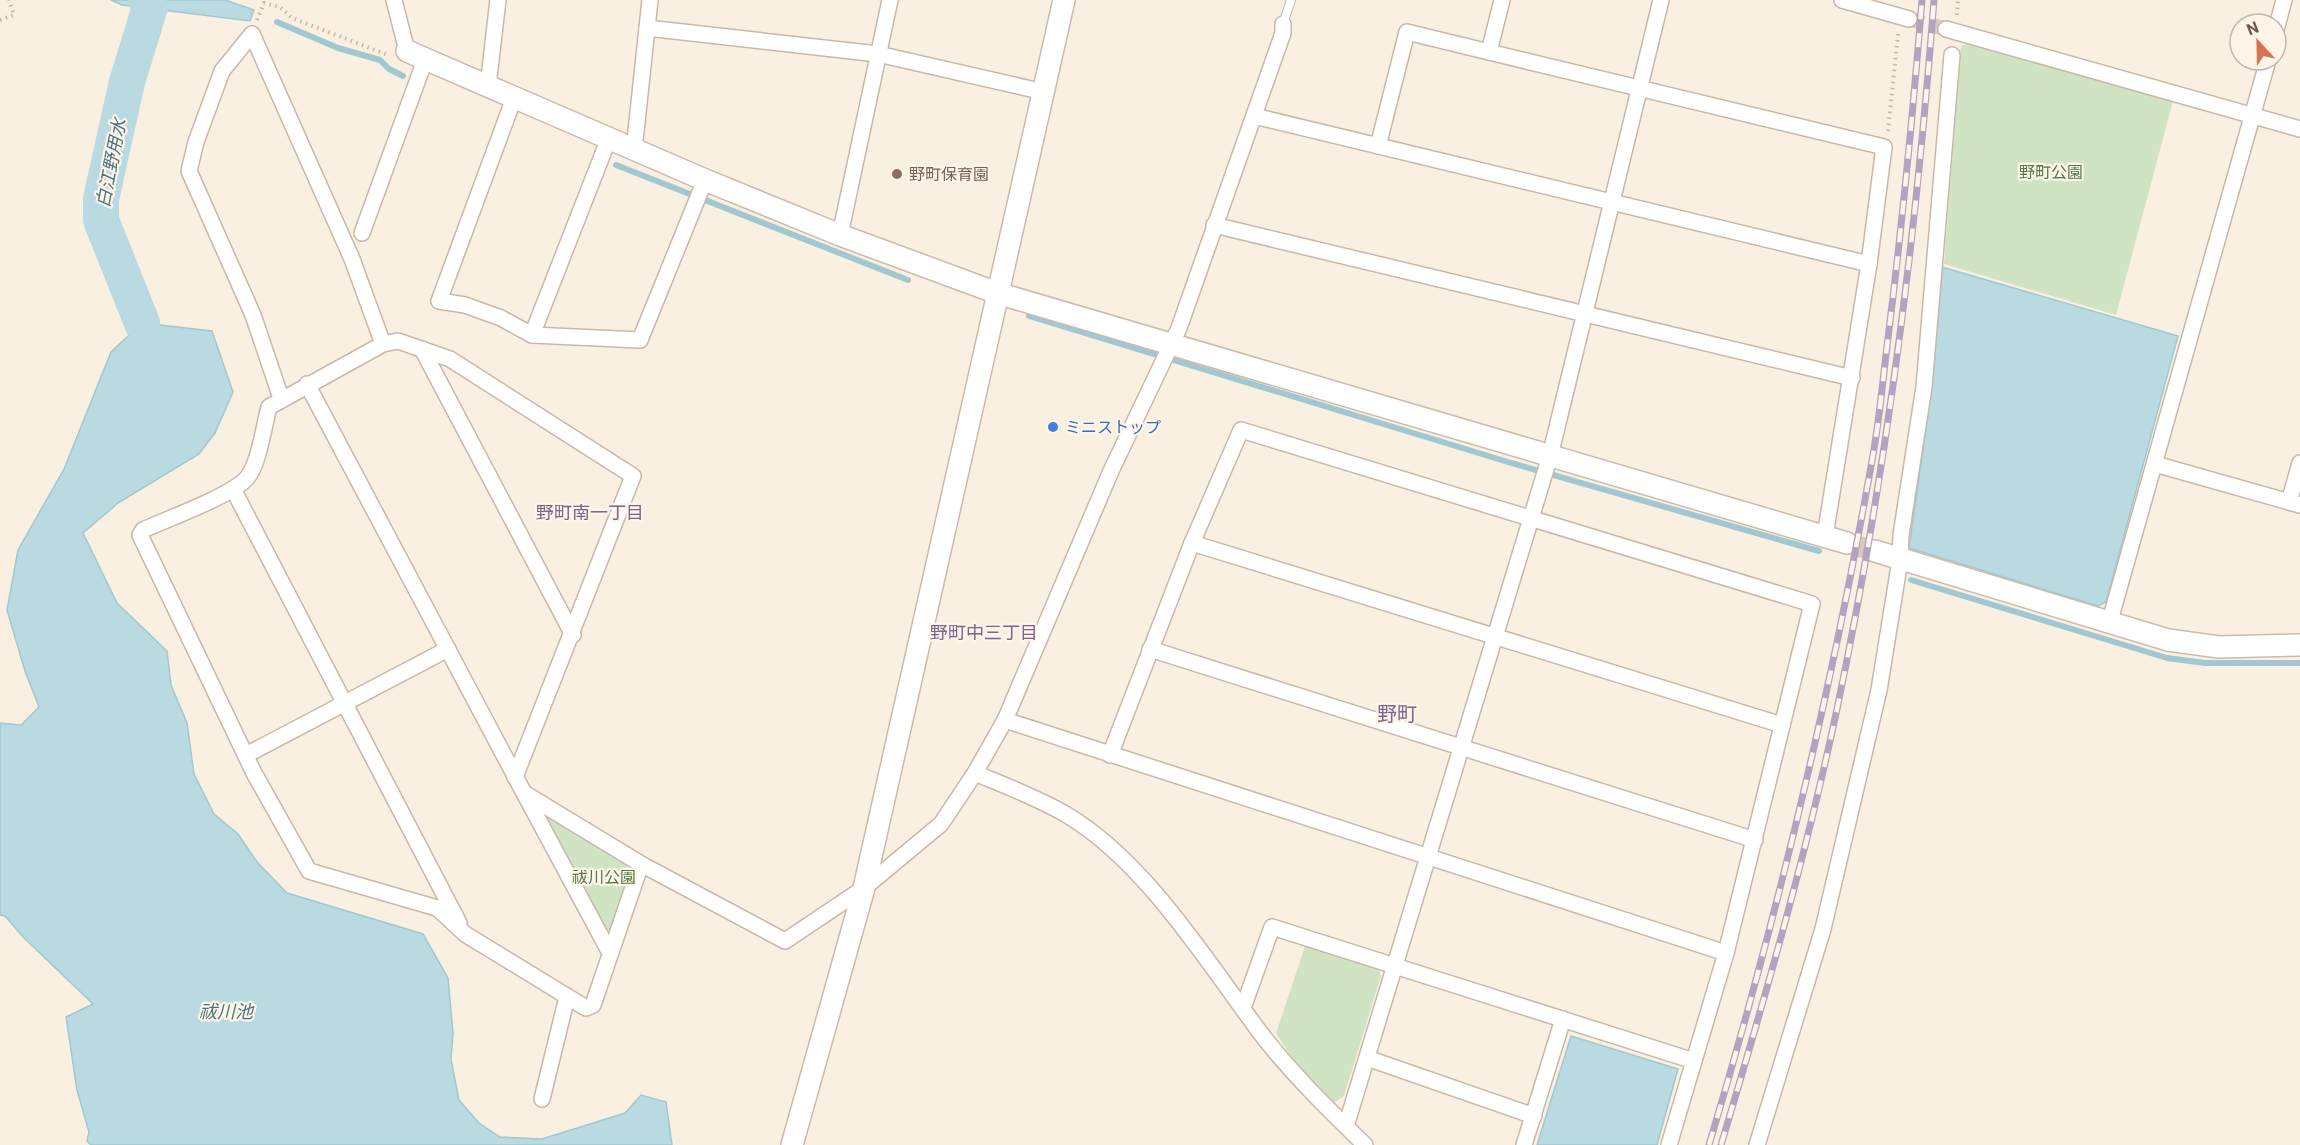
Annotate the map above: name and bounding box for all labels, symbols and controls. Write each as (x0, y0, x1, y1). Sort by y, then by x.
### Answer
north arrow (2228, 12, 2288, 72)
text: N (2244, 18, 2261, 39)
water label: 白江野用水 (92, 115, 130, 209)
park label: 野町公園 (2019, 163, 2083, 182)
place label: 野町保育園 (909, 165, 989, 184)
marker: 野町保育園 (890, 167, 904, 181)
place label: ミニストップ (1065, 418, 1161, 437)
marker: ミニストップ (1046, 420, 1060, 434)
district label: 野町南一丁目 (536, 502, 644, 523)
district label: 野町中三丁目 (930, 622, 1038, 643)
district label: 野町 (1377, 702, 1417, 726)
park label: 祓川公園 (572, 868, 636, 887)
water label: 祓川池 (199, 1001, 255, 1022)

